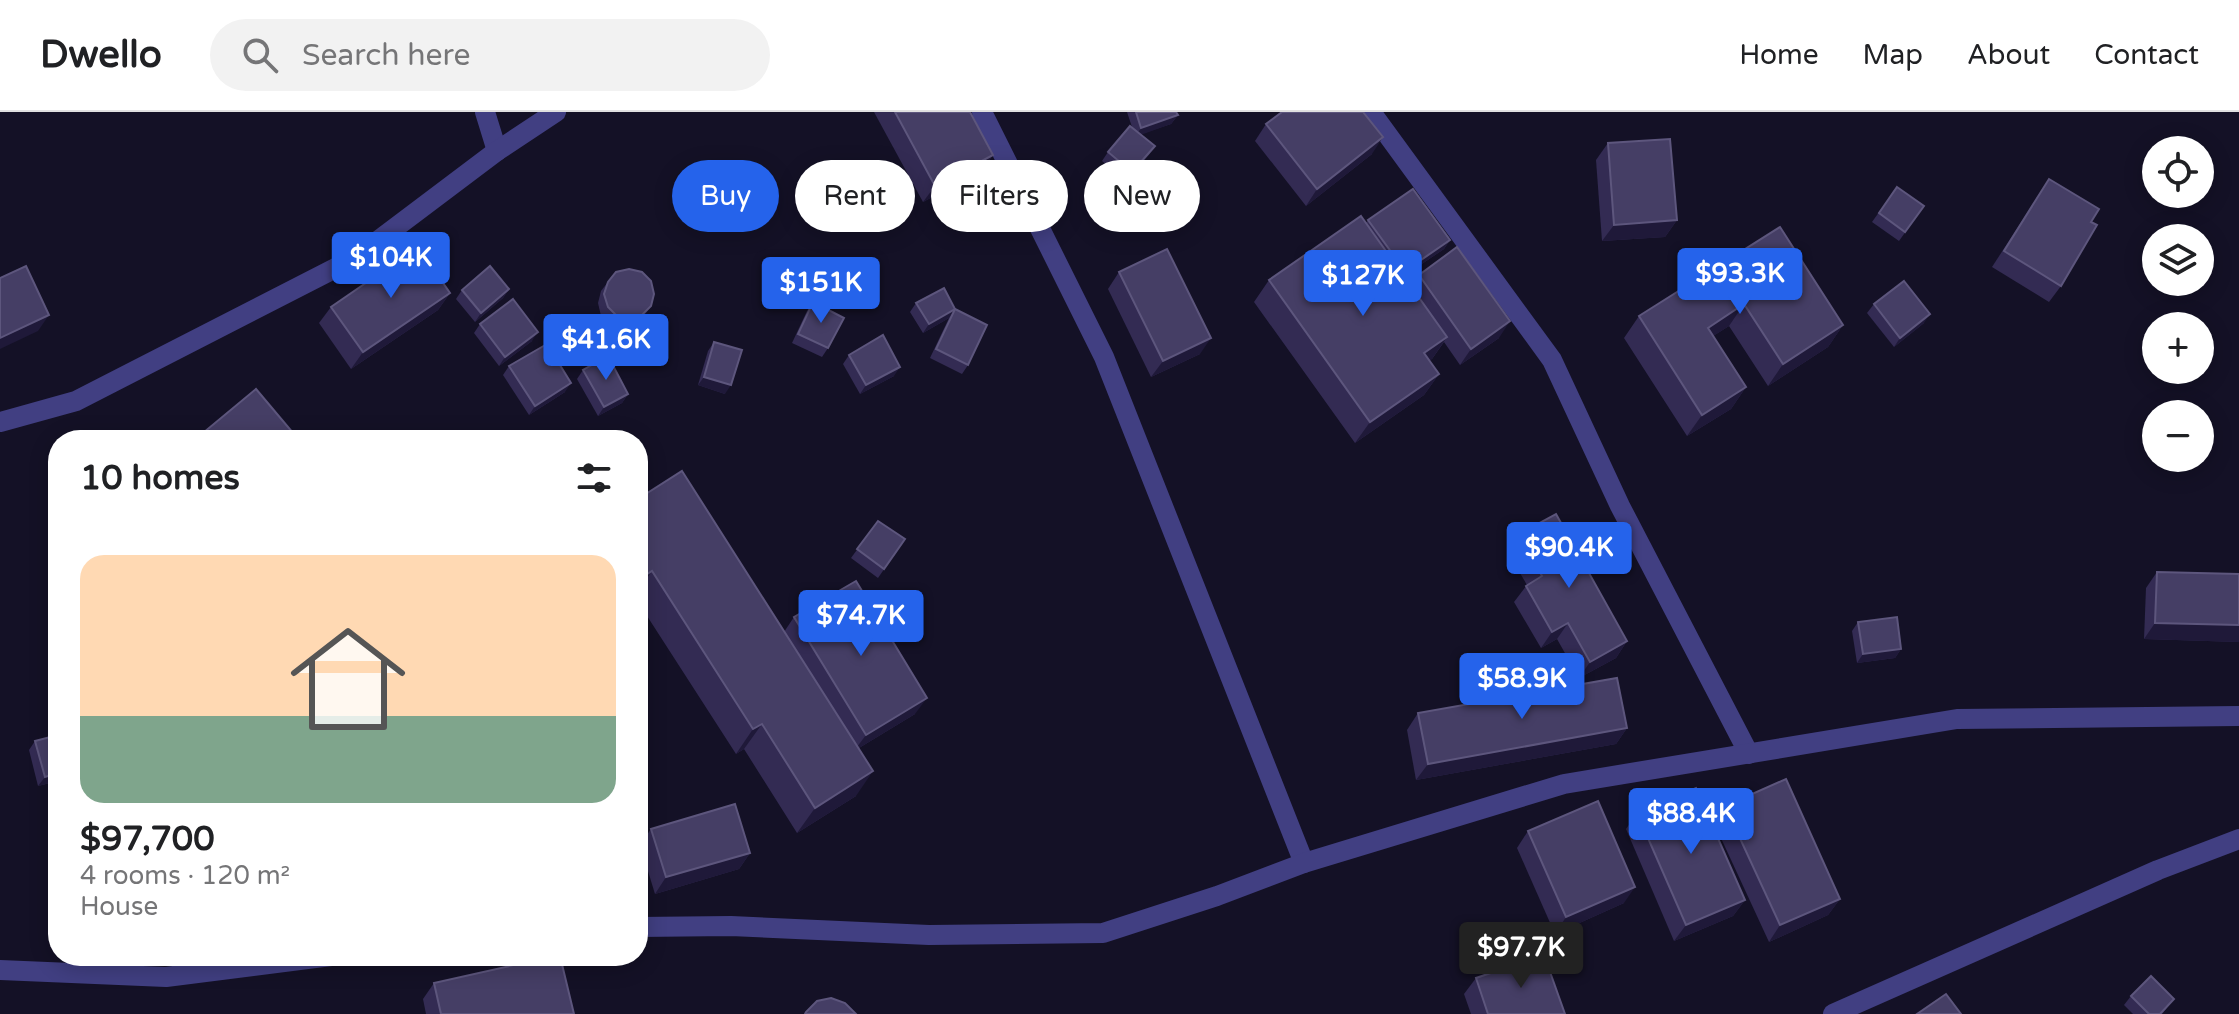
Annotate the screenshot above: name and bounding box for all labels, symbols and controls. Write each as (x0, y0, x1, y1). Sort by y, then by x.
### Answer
search box (210, 19, 770, 91)
text: Dwello (40, 32, 162, 78)
icon: search (238, 33, 282, 77)
text: Search here (302, 37, 471, 74)
text: Home (1739, 38, 1819, 72)
text: Map (1863, 38, 1923, 72)
text: About (1967, 38, 2050, 72)
text: Contact (2094, 38, 2199, 72)
map controls (2142, 136, 2214, 472)
button: locate (2142, 136, 2214, 208)
chip: Buy (672, 160, 779, 232)
chip: Rent (795, 160, 915, 232)
chip: Filters (931, 160, 1068, 232)
chip: New (1084, 160, 1200, 232)
button: layers (2142, 224, 2214, 296)
pin: $104K (335, 232, 447, 300)
text: $104K (350, 242, 432, 273)
pin: $93.3K (1675, 248, 1805, 316)
pin: $127K (1307, 250, 1419, 318)
pin: $151K (765, 257, 877, 325)
text: $93.3K (1695, 258, 1785, 289)
text: $127K (1322, 260, 1404, 291)
text: $151K (780, 267, 862, 298)
button: + (2142, 312, 2214, 384)
pin: $41.6K (541, 314, 671, 382)
text: $41.6K (561, 324, 651, 355)
button: − (2142, 400, 2214, 472)
icon: filters (572, 456, 616, 500)
text: 10 homes (80, 458, 240, 499)
pin: $90.4K (1504, 522, 1634, 590)
text: $90.4K (1525, 532, 1613, 563)
pin: $74.7K (796, 590, 926, 658)
text: $74.7K (817, 600, 905, 631)
icon: home (276, 607, 420, 751)
pin: $58.9K (1457, 653, 1587, 721)
text: $58.9K (1477, 663, 1567, 694)
pin: $88.4K (1626, 788, 1756, 856)
text: $88.4K (1647, 798, 1735, 829)
text: $97,700 (80, 819, 215, 860)
text: 4 rooms · 120 m² (80, 860, 290, 891)
text: House (80, 891, 158, 922)
pin: $97.7K (1456, 922, 1586, 990)
text: $97.7K (1477, 932, 1565, 963)

